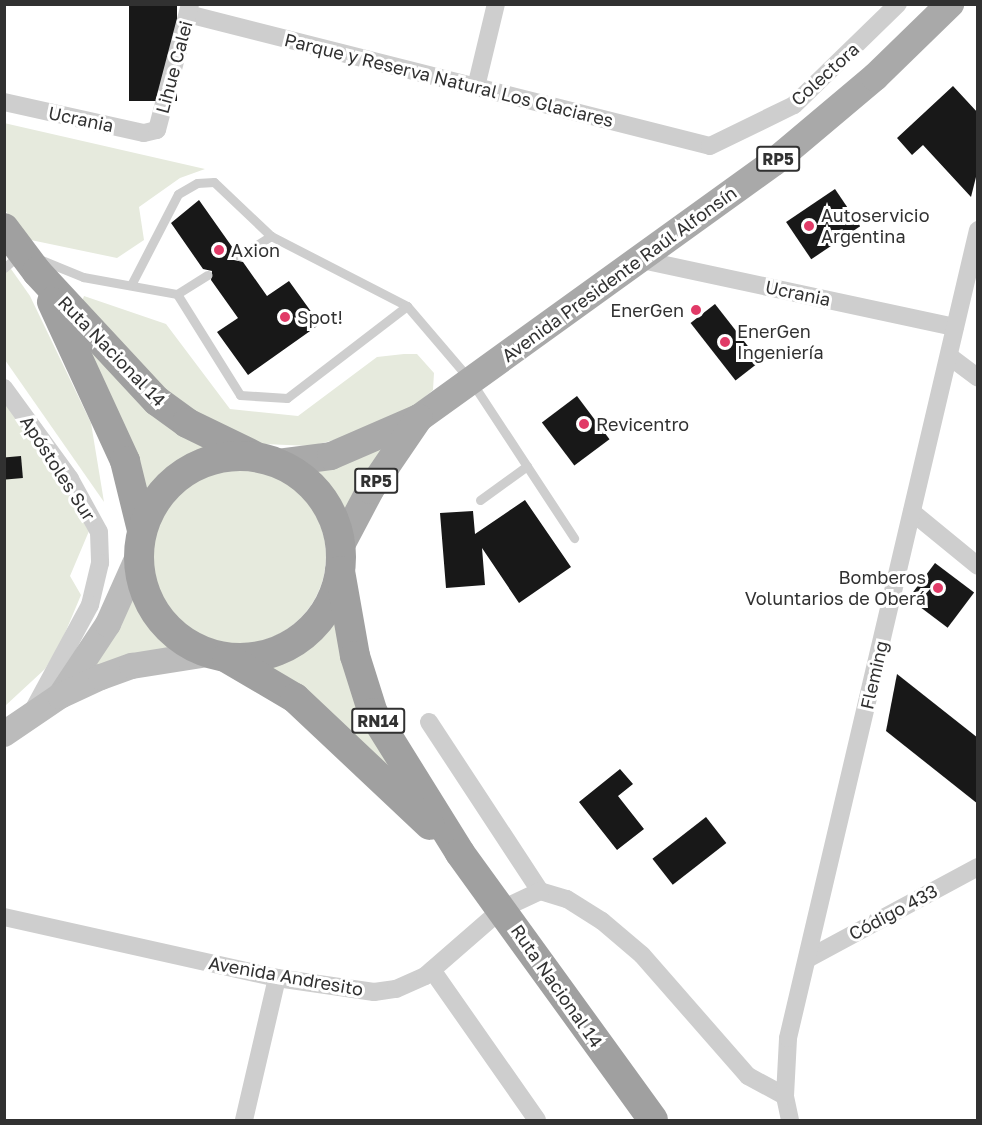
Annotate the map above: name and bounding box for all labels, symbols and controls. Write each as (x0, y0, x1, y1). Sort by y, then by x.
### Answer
street label: Lihue Calei (151, 18, 197, 116)
street label: Parque y Reserva Natural Los Glaciares (282, 29, 616, 131)
street label: Colectora (787, 38, 863, 110)
street label: Ucrania (46, 102, 116, 136)
road number: RP5 (756, 146, 800, 172)
street label: Avenida Presidente Raúl Alfonsín (497, 182, 741, 366)
place label: Autoservicio Argentina (821, 205, 929, 248)
marker: Autoservicio Argentina (802, 219, 816, 233)
place label: Axion (231, 239, 280, 261)
marker: Axion (212, 243, 226, 257)
street label: Ucrania (763, 276, 833, 310)
street label: Ruta Nacional 14 (54, 291, 170, 411)
place label: EnerGen (610, 299, 684, 321)
marker: EnerGen (689, 303, 703, 317)
place label: Spot! (297, 306, 343, 328)
marker: Spot! (278, 310, 292, 324)
place label: EnerGen Ingeniería (737, 321, 824, 364)
marker: EnerGen Ingeniería (718, 335, 732, 349)
street label: Apóstoles Sur (16, 411, 100, 525)
place label: Revicentro (596, 413, 689, 435)
marker: Revicentro (577, 417, 591, 431)
road number: RP5 (354, 468, 398, 494)
place label: Bomberos Voluntarios de Oberá (745, 567, 926, 610)
marker: Bomberos Voluntarios de Oberá (931, 581, 945, 595)
street label: Fleming (856, 639, 892, 711)
road number: RN14 (351, 708, 405, 734)
street label: Código 433 (845, 880, 941, 944)
street label: Ruta Nacional 14 (507, 920, 607, 1052)
street label: Avenida Andresito (207, 952, 365, 1000)

